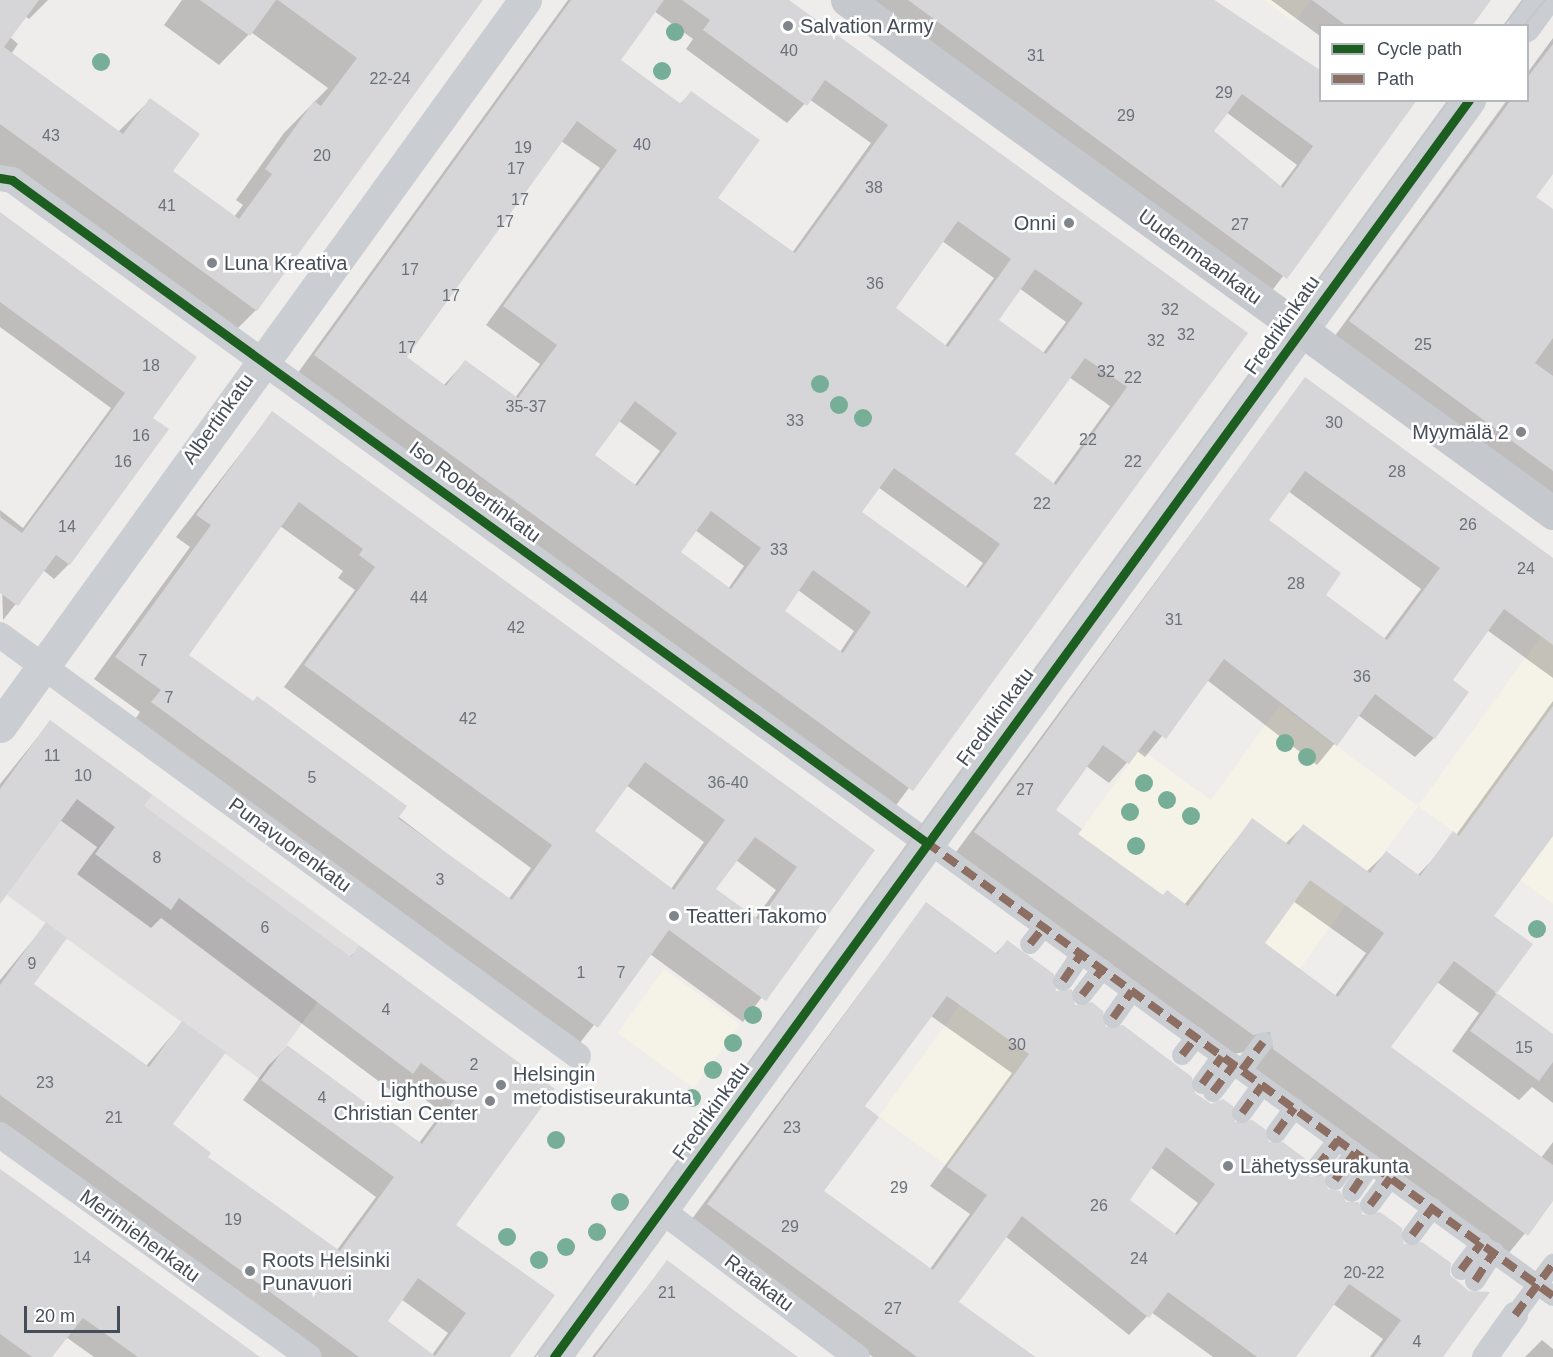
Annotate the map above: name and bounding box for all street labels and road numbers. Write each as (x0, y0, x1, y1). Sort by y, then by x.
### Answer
street label: Uudenmaankatu (1134, 204, 1266, 310)
street label: Fredrikinkatu (1239, 271, 1325, 379)
street label: Albertinkatu (177, 369, 259, 469)
street label: Iso Roobertinkatu (405, 436, 545, 548)
street label: Fredrikinkatu (951, 663, 1039, 771)
street label: Punavuorenkatu (224, 792, 356, 898)
street label: Fredrikinkatu (667, 1057, 755, 1165)
street label: Merimiehenkatu (75, 1184, 205, 1288)
street label: Ratakatu (720, 1249, 798, 1317)

